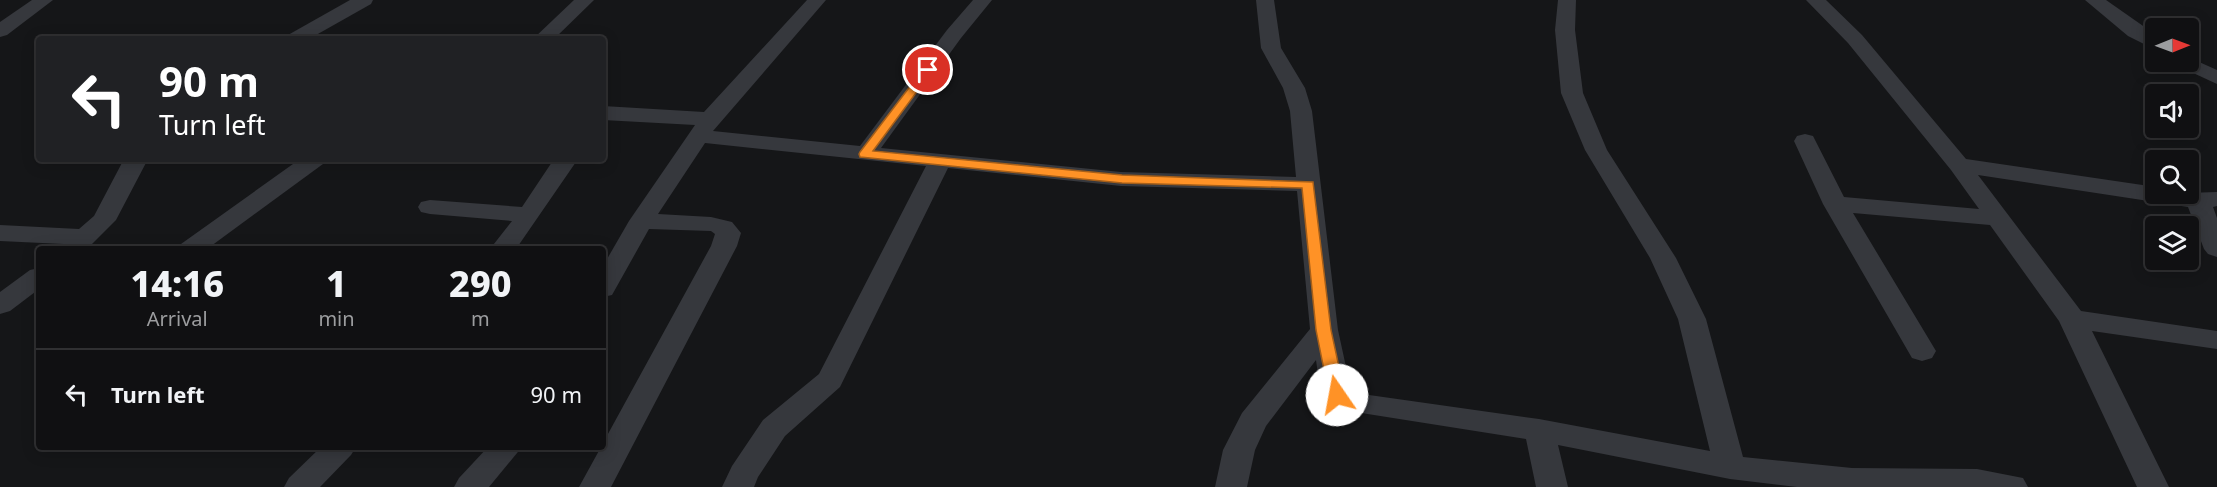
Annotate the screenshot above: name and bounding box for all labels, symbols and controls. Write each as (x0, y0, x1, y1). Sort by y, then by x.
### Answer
north arrow (2145, 18, 2199, 72)
map controls (2145, 18, 2199, 270)
pin (902, 44, 953, 95)
text: 90 m (159, 52, 259, 109)
icon: arrive (911, 53, 944, 86)
icon: left (60, 60, 138, 138)
button: sound (2145, 84, 2199, 138)
text: Turn left (159, 106, 265, 143)
button: search (2145, 150, 2199, 204)
button: layers (2145, 216, 2199, 270)
text: 14:16 (130, 259, 224, 308)
text: 1 (326, 259, 347, 308)
text: 290 (449, 259, 512, 308)
text: Arrival (147, 305, 208, 332)
text: min (318, 305, 355, 332)
text: m (471, 305, 490, 332)
position arrow (1305, 363, 1369, 427)
icon: left (60, 378, 93, 411)
text: Turn left (111, 379, 205, 409)
text: 90 m (531, 379, 582, 409)

